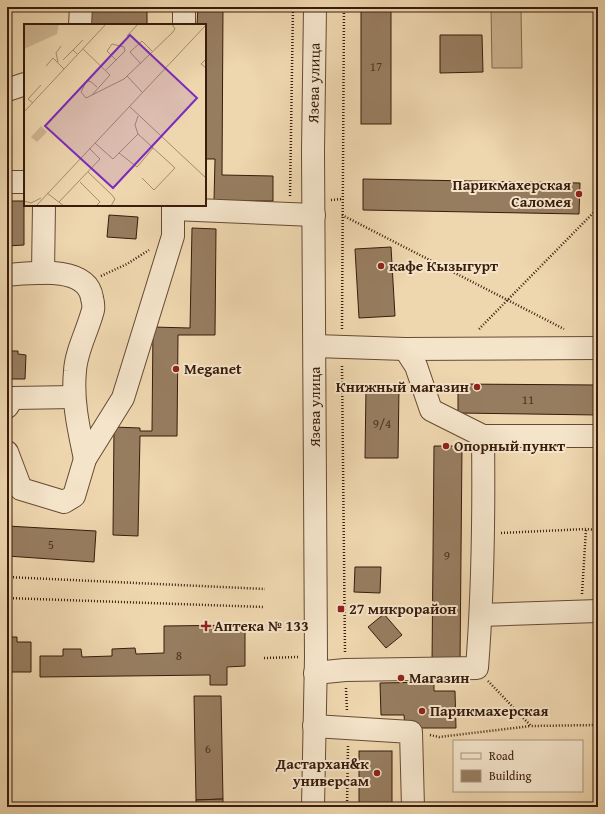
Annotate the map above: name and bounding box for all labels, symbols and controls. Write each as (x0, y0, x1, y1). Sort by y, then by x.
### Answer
inset map (24, 24, 206, 206)
street label: Язева улица (302, 42, 325, 124)
house number: 17 (370, 57, 382, 76)
place label: Парикмахерская Саломея (453, 174, 571, 212)
marker: Парикмахерская Саломея (574, 189, 584, 199)
place label: кафе Кызыгурт (389, 255, 499, 276)
marker: кафе Кызыгурт (376, 261, 386, 271)
place label: Meganet (184, 358, 242, 379)
marker: Meganet (171, 364, 181, 374)
street label: Язева улица (304, 366, 325, 448)
place label: Книжный магазин (336, 376, 469, 397)
marker: Книжный магазин (472, 382, 482, 392)
house number: 11 (522, 390, 534, 409)
house number: 9/4 (373, 414, 391, 433)
place label: Опорный пункт (454, 435, 566, 456)
marker: Опорный пункт (441, 441, 451, 451)
house number: 5 (48, 535, 54, 554)
house number: 9 (444, 546, 450, 565)
place label: 27 микрорайон (349, 598, 457, 619)
marker: 27 микрорайон (336, 604, 346, 614)
place label: Аптека № 133 (214, 615, 309, 636)
marker: Аптека № 133 (201, 621, 211, 631)
house number: 8 (176, 646, 182, 665)
place label: Магазин (409, 667, 469, 688)
marker: Магазин (396, 673, 406, 683)
place label: Парикмахерская (430, 700, 548, 721)
marker: Парикмахерская (417, 706, 427, 716)
house number: 6 (205, 739, 211, 758)
legend (453, 740, 583, 792)
text: Road (489, 747, 515, 764)
place label: Дастархан&к универсам (275, 753, 369, 791)
text: Building (489, 767, 532, 784)
marker: Дастархан&к универсам (372, 768, 382, 778)

